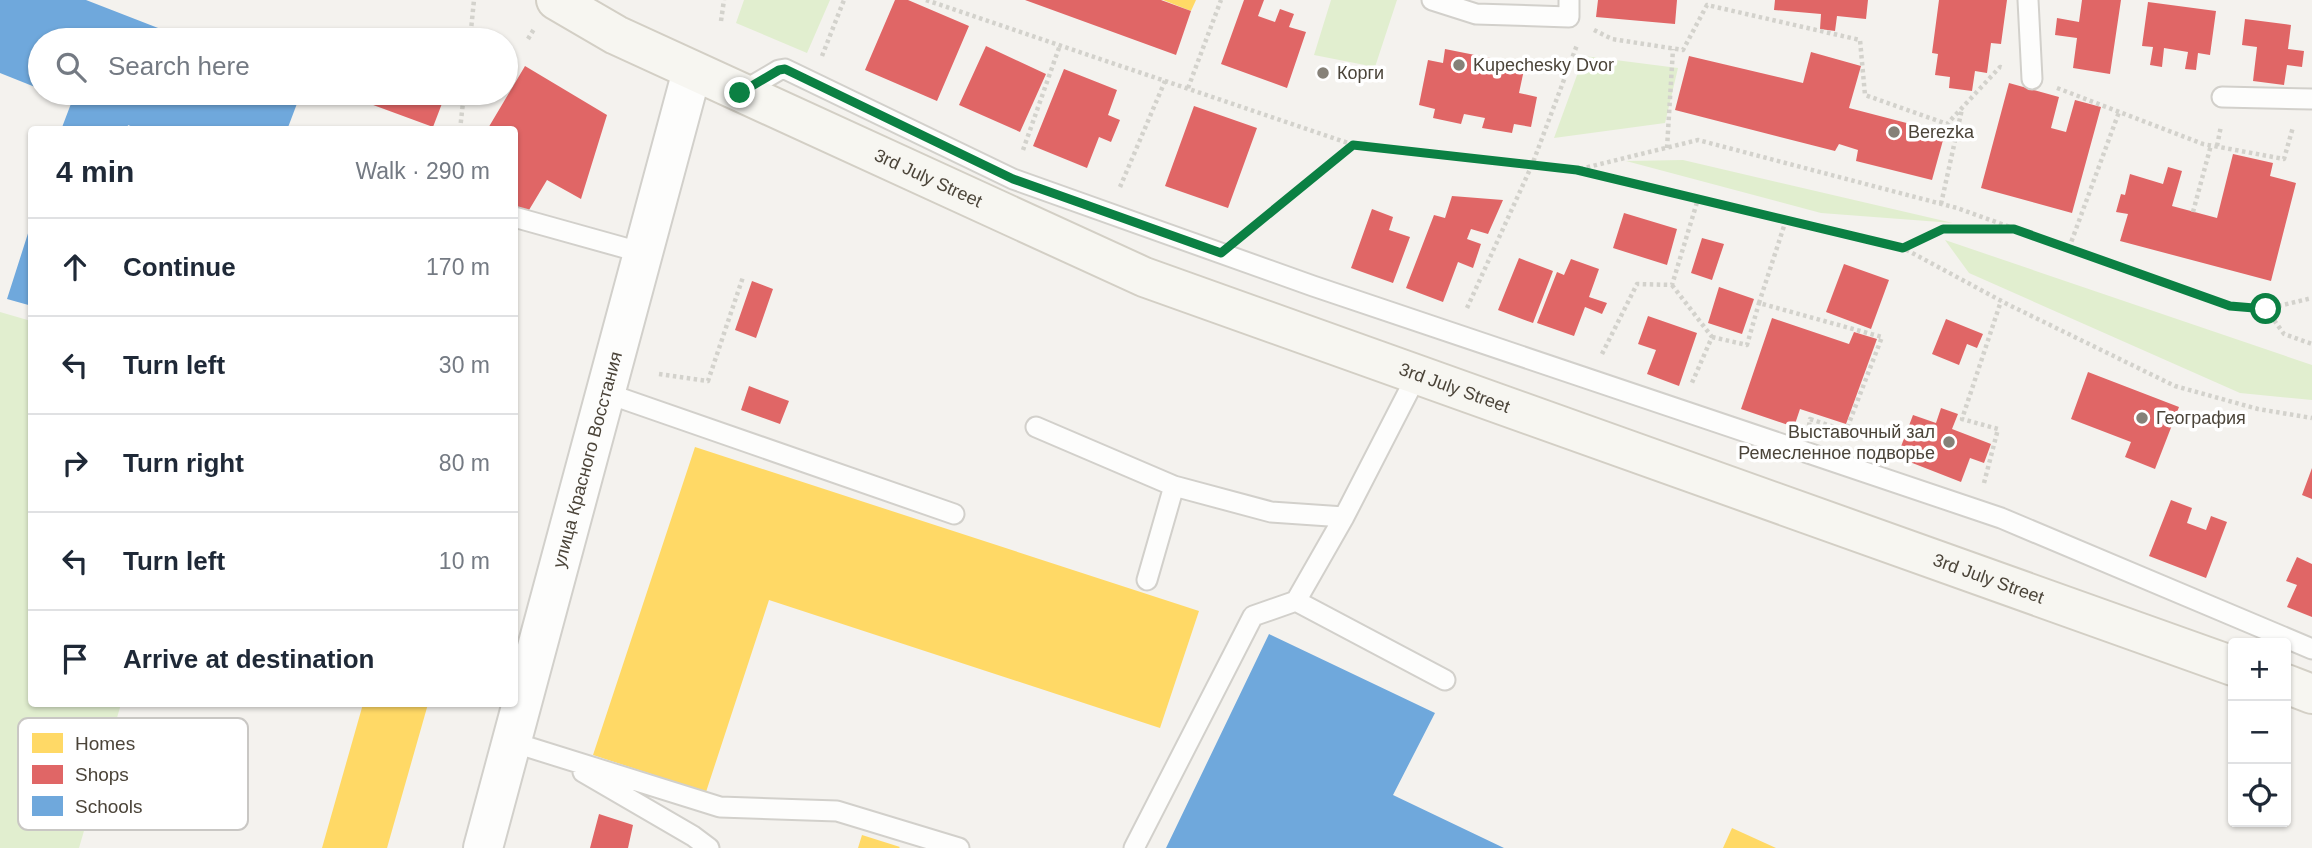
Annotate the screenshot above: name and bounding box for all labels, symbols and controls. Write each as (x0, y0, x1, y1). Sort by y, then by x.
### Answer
search box (28, 28, 518, 105)
icon: search (52, 48, 90, 86)
text: Search here (108, 51, 250, 81)
place label: Kupechesky Dvor (1473, 55, 1614, 75)
marker: Kupechesky Dvor (1451, 57, 1467, 73)
place label: Корги (1337, 63, 1384, 83)
marker: Корги (1315, 65, 1331, 81)
route end (724, 77, 755, 108)
place label: Berezka (1908, 122, 1975, 142)
marker: Berezka (1886, 124, 1902, 140)
street label: 3rd July Street (871, 145, 985, 211)
text: 4 min (56, 155, 134, 188)
text: Walk · 290 m (355, 158, 490, 184)
icon: ahead (56, 248, 94, 286)
text: Continue (123, 252, 236, 282)
text: 170 m (426, 254, 490, 280)
route start (2250, 293, 2281, 324)
icon: left (56, 346, 94, 384)
street label: улица Красного Восстания (549, 349, 626, 570)
text: Turn left (123, 350, 225, 380)
text: 30 m (439, 352, 490, 378)
street label: 3rd July Street (1396, 359, 1513, 417)
place label: География (2156, 408, 2246, 428)
marker: География (2134, 410, 2150, 426)
place label: Выставочный зал Ремесленное подворье (1738, 422, 1935, 463)
marker: Выставочный зал Ремесленное подворье (1941, 434, 1957, 450)
icon: right (56, 444, 94, 482)
text: Turn right (123, 448, 244, 478)
text: 80 m (439, 450, 490, 476)
icon: left (56, 542, 94, 580)
text: Turn left (123, 546, 225, 576)
text: 10 m (439, 548, 490, 574)
street label: 3rd July Street (1930, 550, 2047, 608)
map controls (2228, 638, 2291, 827)
button: + (2228, 638, 2291, 701)
icon: arrive (56, 640, 94, 678)
text: Arrive at destination (123, 644, 374, 674)
button: − (2228, 701, 2291, 764)
legend (18, 718, 248, 830)
text: Homes (75, 733, 135, 754)
text: Shops (75, 764, 129, 785)
button: locate (2228, 764, 2291, 827)
text: Schools (75, 796, 143, 817)

